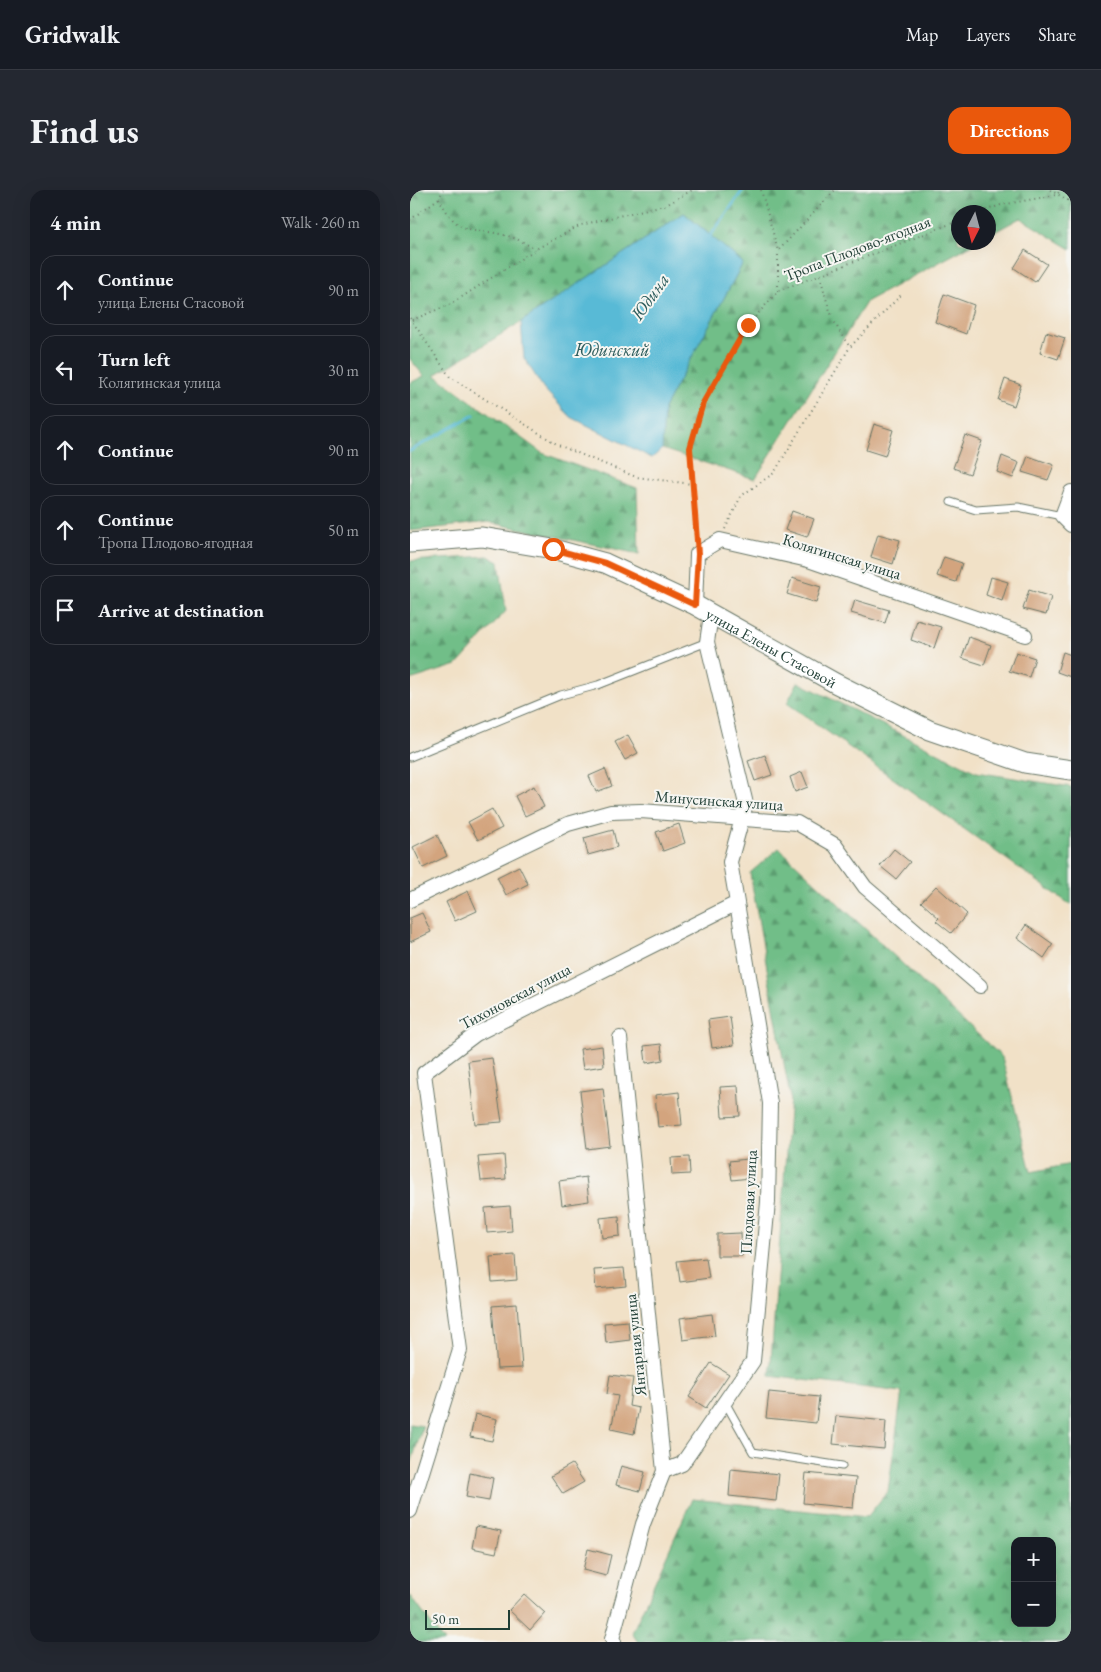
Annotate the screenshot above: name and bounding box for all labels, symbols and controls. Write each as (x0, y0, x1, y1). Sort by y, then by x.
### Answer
text: Gridwalk (25, 19, 120, 50)
text: Map (906, 23, 938, 46)
text: Layers (966, 23, 1010, 46)
text: Share (1038, 23, 1076, 46)
button: Directions (948, 107, 1071, 154)
text: Find us (30, 108, 139, 153)
north arrow (951, 205, 996, 250)
text: 4 min (50, 209, 101, 236)
street label: Тропа Плодово-ягодная (781, 211, 933, 286)
text: Walk · 260 m (281, 212, 360, 233)
text: Continue (98, 267, 173, 292)
water label: Юдина (625, 269, 674, 325)
icon: ahead (51, 276, 79, 304)
text: 90 m (328, 280, 359, 301)
text: улица Елены Стасовой (98, 292, 244, 313)
route end (737, 314, 760, 337)
water label: Юдинский (573, 338, 650, 361)
text: Turn left (98, 347, 170, 372)
icon: left (51, 356, 79, 384)
text: 30 m (328, 360, 359, 381)
text: Колягинская улица (98, 372, 221, 393)
icon: ahead (51, 436, 79, 464)
text: Continue (98, 438, 173, 463)
text: 90 m (328, 440, 359, 461)
text: Continue (98, 507, 173, 532)
icon: ahead (51, 516, 79, 544)
text: 50 m (328, 520, 359, 541)
street label: Колягинская улица (780, 528, 904, 585)
text: Тропа Плодово-ягодная (98, 532, 253, 553)
route start (542, 538, 565, 561)
icon: arrive (51, 596, 79, 624)
text: Arrive at destination (98, 598, 264, 623)
street label: улица Елены Стасовой (702, 603, 841, 693)
street label: Минусинская улица (654, 786, 784, 816)
street label: Тихоновская улица (456, 958, 575, 1035)
street label: Плодовая улица (735, 1149, 762, 1255)
street label: Янтарная улица (620, 1292, 651, 1398)
map controls (1011, 1537, 1056, 1627)
button: + (1011, 1537, 1056, 1582)
button: − (1011, 1582, 1056, 1627)
scale bar (425, 1607, 510, 1630)
text: 50 m (432, 1610, 459, 1628)

